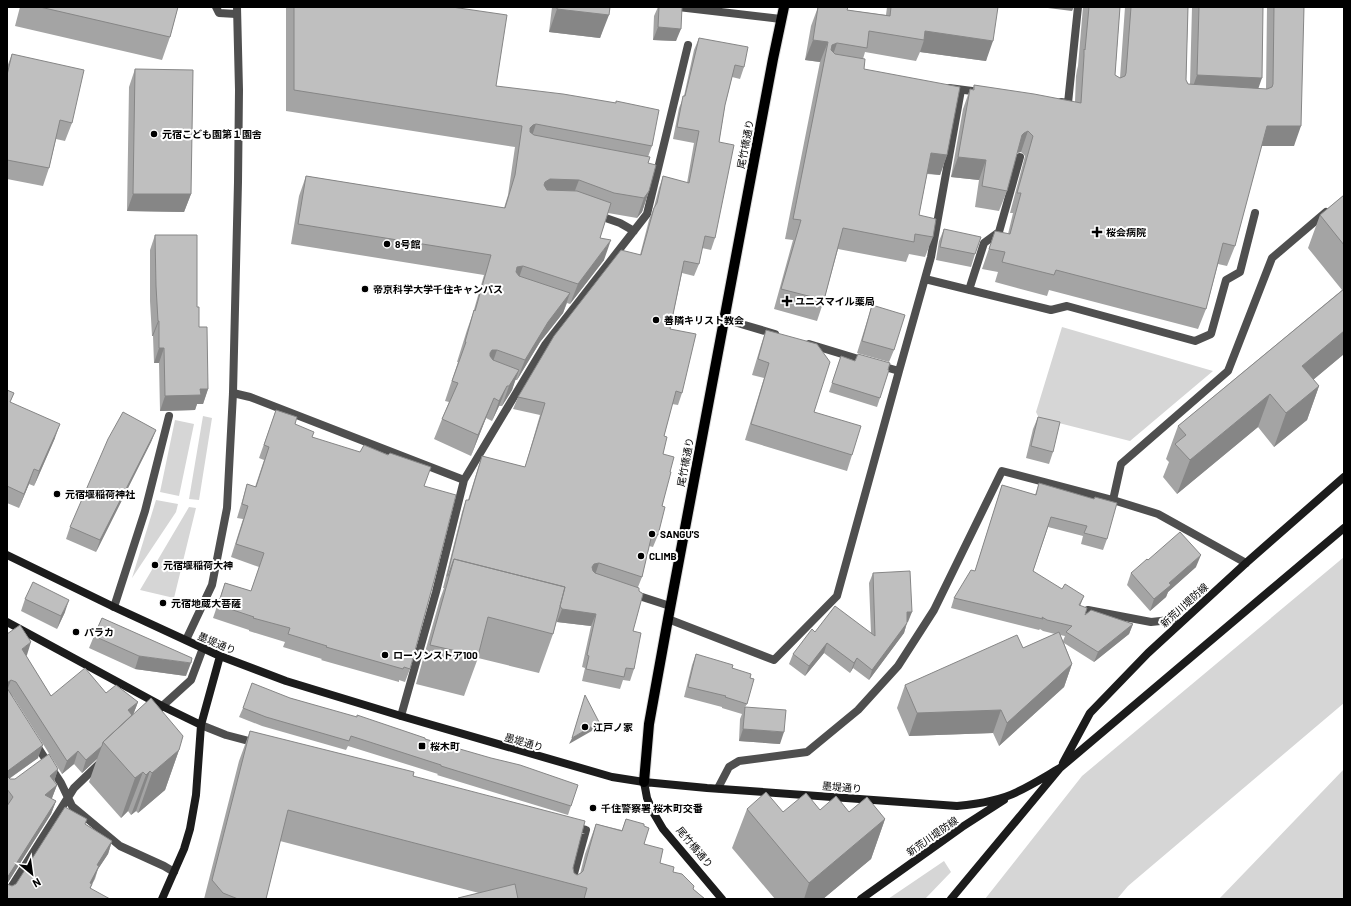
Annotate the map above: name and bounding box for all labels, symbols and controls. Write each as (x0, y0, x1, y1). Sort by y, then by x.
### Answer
street label: 尾竹橋通り (734, 118, 756, 170)
place label: 元宿こども園第１園舎 (162, 128, 262, 140)
marker: 元宿こども園第１園舎 (149, 129, 159, 139)
marker: 桜会病院 (1091, 226, 1103, 238)
place label: 桜会病院 (1106, 226, 1146, 238)
place label: 8号館 (395, 238, 420, 250)
marker: 8号館 (382, 239, 392, 249)
place label: 帝京科学大学千住キャンパス (373, 283, 503, 295)
marker: 帝京科学大学千住キャンパス (360, 284, 370, 294)
place label: ユニスマイル薬局 (795, 295, 875, 307)
marker: ユニスマイル薬局 (782, 296, 792, 306)
place label: 善隣キリスト教会 (664, 314, 744, 326)
marker: 善隣キリスト教会 (651, 315, 661, 325)
street label: 尾竹橋通り (674, 436, 696, 488)
place label: 元宿堰稲荷神社 (65, 488, 136, 500)
marker: 元宿堰稲荷神社 (52, 489, 62, 499)
place label: SANGU'S (660, 528, 699, 540)
marker: SANGU'S (647, 529, 657, 539)
place label: CLIMB (649, 550, 677, 562)
marker: CLIMB (636, 551, 646, 561)
place label: 元宿堰稲荷大神 (163, 559, 233, 571)
marker: 元宿堰稲荷大神 (150, 560, 160, 570)
street label: 新荒川堤防線 (1158, 580, 1210, 630)
place label: 元宿地蔵大菩薩 (171, 597, 241, 609)
marker: 元宿地蔵大菩薩 (158, 598, 168, 608)
place label: パラカ (84, 626, 114, 638)
marker: パラカ (71, 627, 81, 637)
street label: 墨堤通り (196, 630, 238, 656)
place label: ローソンストア100 (393, 649, 478, 661)
marker: ローソンストア100 (380, 650, 390, 660)
place label: 江戸ノ家 (593, 721, 633, 733)
marker: 江戸ノ家 (580, 722, 590, 732)
street label: 墨堤通り (503, 731, 545, 753)
place label: 桜木町 (430, 740, 460, 752)
marker: 桜木町 (417, 741, 427, 751)
street label: 墨堤通り (822, 780, 862, 794)
place label: 千住警察署 桜木町交番 (601, 802, 703, 814)
marker: 千住警察署 桜木町交番 (588, 803, 598, 813)
street label: 新荒川堤防線 (904, 814, 960, 858)
street label: 尾竹橋通り (674, 824, 716, 870)
north arrow (12, 854, 52, 894)
text: N (31, 876, 43, 891)

